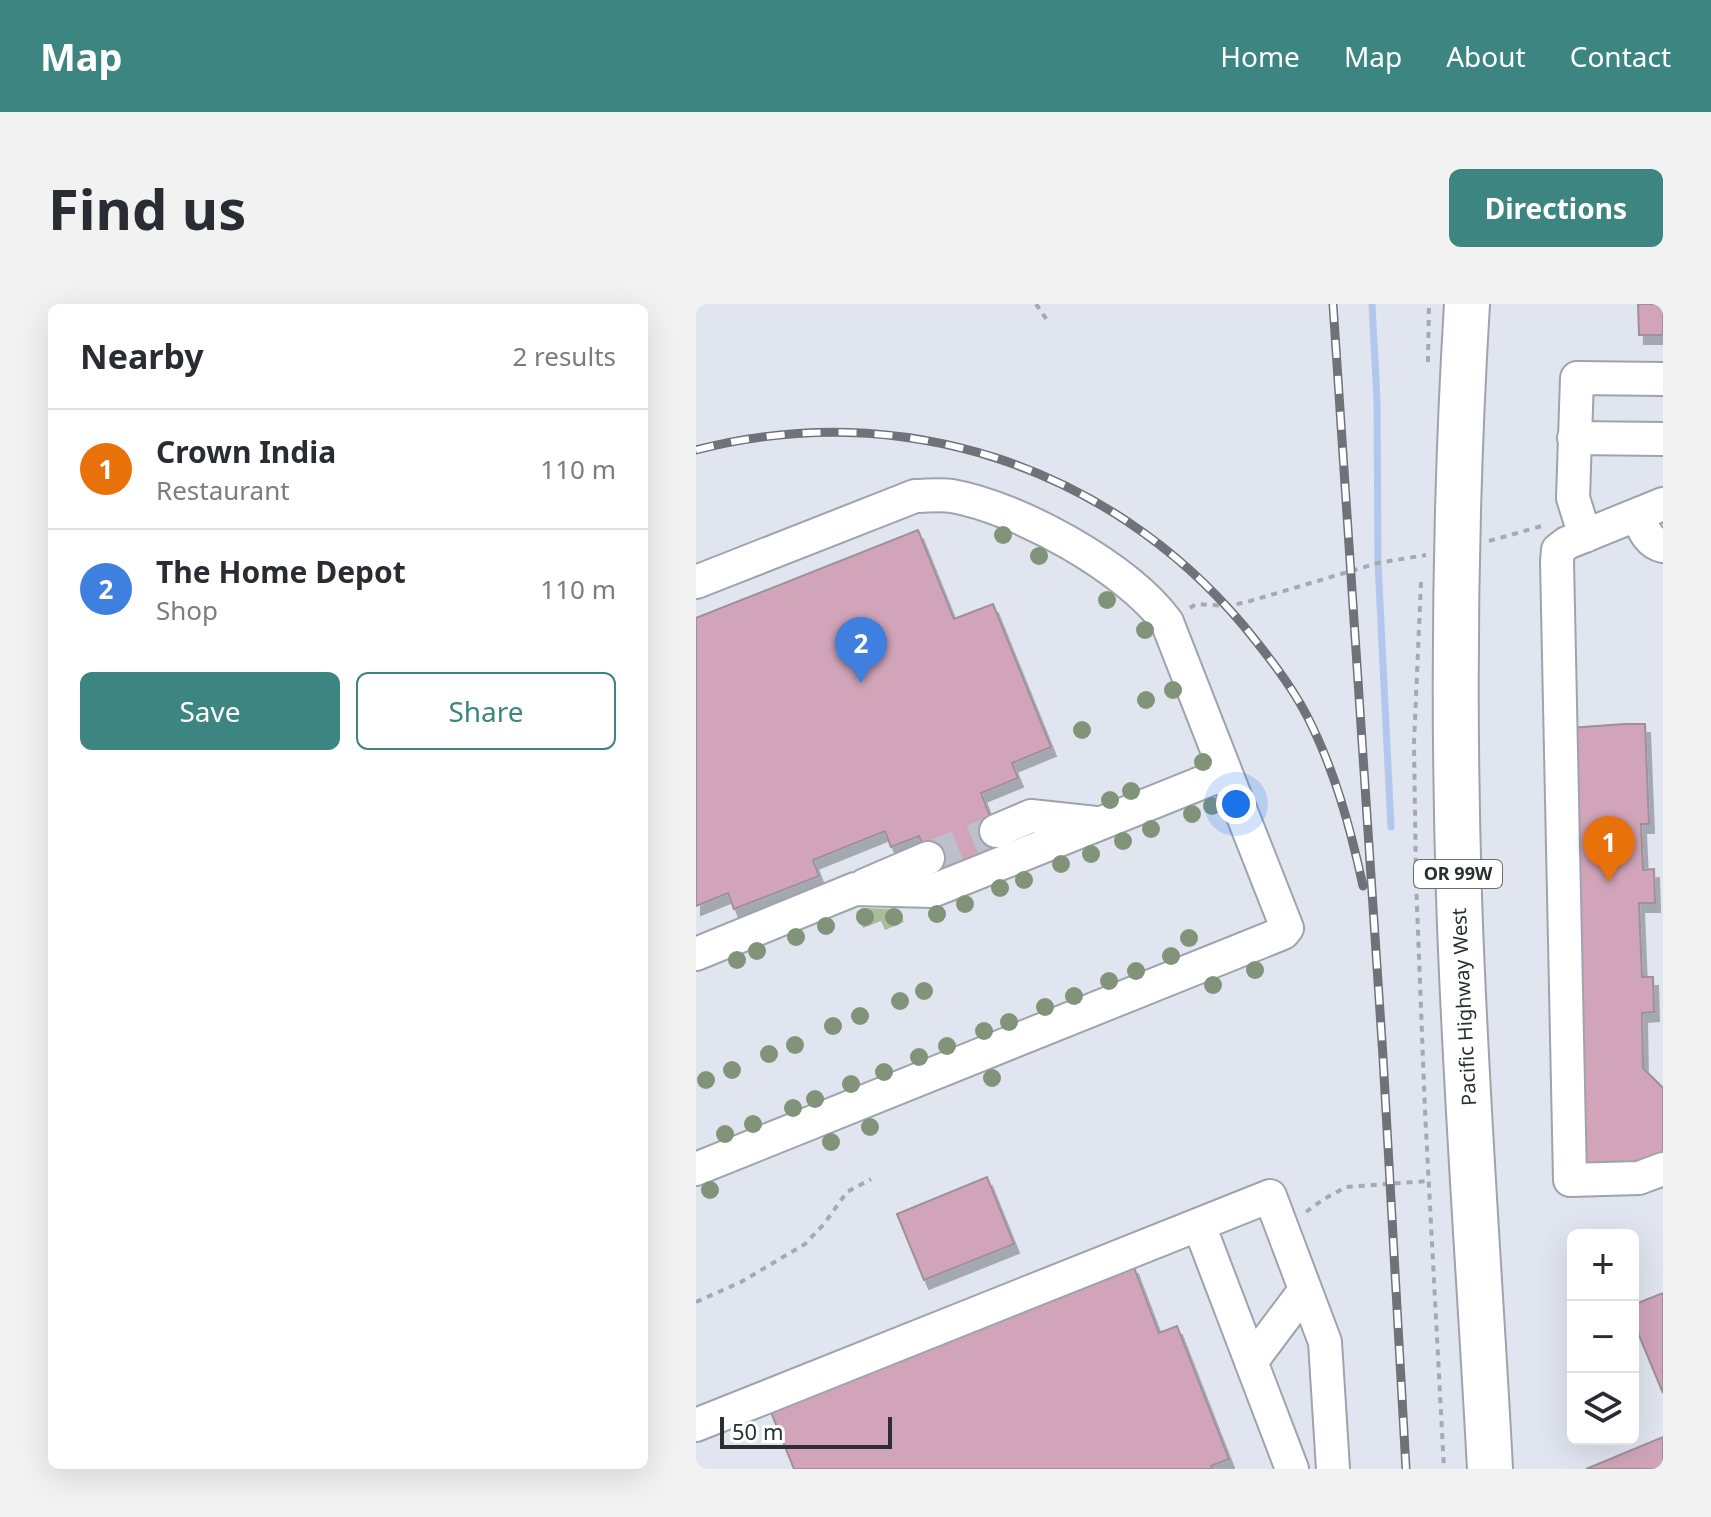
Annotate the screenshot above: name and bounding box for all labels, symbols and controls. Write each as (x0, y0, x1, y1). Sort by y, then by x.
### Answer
text: Map (40, 30, 123, 82)
text: Home (1220, 37, 1300, 75)
text: Map (1344, 37, 1402, 75)
text: About (1446, 37, 1526, 75)
text: Contact (1570, 37, 1671, 75)
button: Directions (1449, 169, 1663, 247)
text: Find us (48, 170, 246, 246)
text: Nearby (80, 333, 204, 379)
text: 2 results (512, 338, 616, 374)
text: Crown India (156, 431, 336, 472)
text: 1 (99, 451, 113, 487)
text: 110 m (540, 451, 616, 487)
text: Restaurant (156, 472, 290, 508)
text: The Home Depot (156, 551, 406, 592)
text: 2 (99, 571, 113, 607)
text: 110 m (540, 571, 616, 607)
text: Shop (156, 592, 218, 628)
pin: 2 (835, 617, 887, 683)
button: Save (80, 672, 340, 750)
button: Share (356, 672, 616, 750)
your location (1216, 784, 1256, 824)
pin: 1 (1583, 816, 1635, 882)
road number: OR 99W (1414, 860, 1502, 888)
street label: Pacific Highway West (1445, 907, 1482, 1107)
map controls (1567, 1229, 1639, 1445)
button: + (1567, 1229, 1639, 1301)
button: − (1567, 1301, 1639, 1373)
button: layers (1567, 1373, 1639, 1445)
scale bar (720, 1413, 892, 1449)
text: 50 m (732, 1416, 783, 1446)

